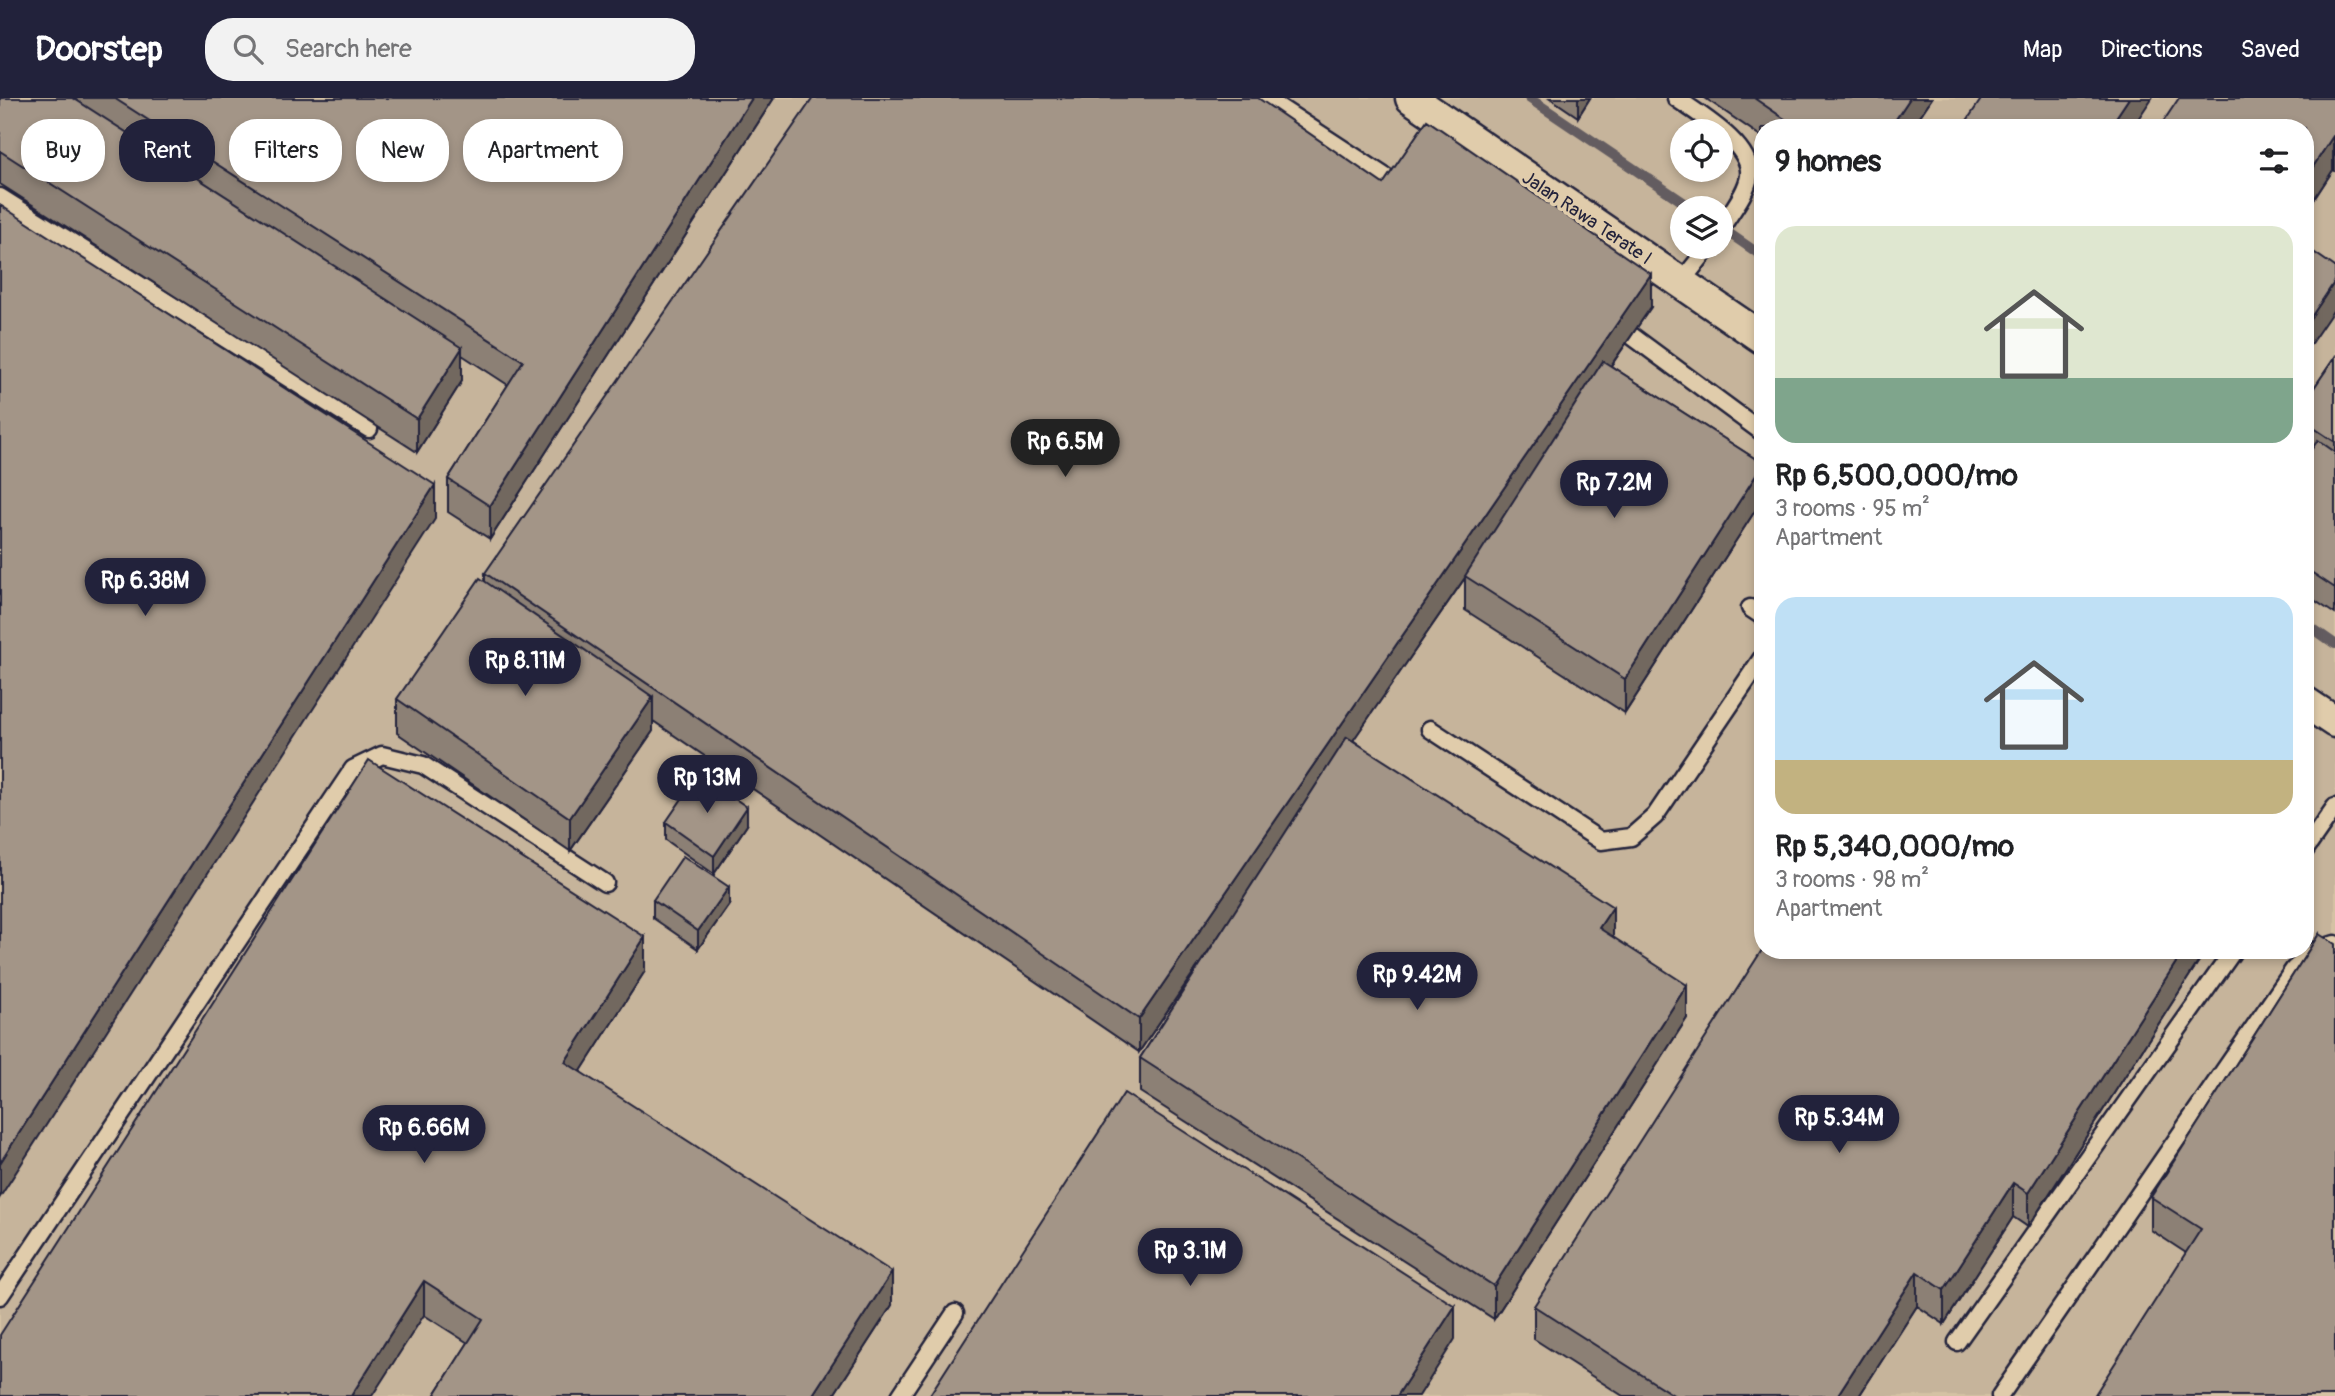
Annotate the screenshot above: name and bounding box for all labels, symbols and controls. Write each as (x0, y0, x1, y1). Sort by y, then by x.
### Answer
search box (205, 18, 695, 81)
text: Doorstep (35, 29, 163, 70)
icon: search (229, 30, 267, 68)
text: Search here (285, 33, 412, 65)
text: Map (2023, 35, 2063, 64)
text: Directions (2101, 35, 2202, 64)
text: Saved (2240, 35, 2300, 64)
chip: Buy (21, 119, 105, 182)
chip: Rent (119, 119, 215, 182)
chip: Filters (229, 119, 342, 182)
chip: New (356, 119, 449, 182)
chip: Apartment (463, 119, 623, 182)
map controls (1670, 119, 1733, 259)
button: locate (1670, 119, 1733, 182)
icon: filters (2255, 142, 2293, 180)
text: 9 homes (1775, 143, 1881, 180)
street label: Jalan Rawa Terate I (1517, 166, 1657, 270)
button: layers (1670, 196, 1733, 259)
icon: home (1971, 271, 2097, 397)
pin: Rp 6.5M (1000, 420, 1130, 479)
text: Rp 6.5M (1027, 427, 1103, 456)
text: Rp 6,500,000/mo (1775, 457, 2018, 494)
pin: Rp 7.2M (1549, 460, 1679, 520)
text: Rp 7.2M (1576, 468, 1652, 497)
text: 3 rooms · 95 m² (1775, 494, 1930, 523)
text: Apartment (1775, 523, 1882, 552)
pin: Rp 6.38M (73, 559, 217, 618)
text: Rp 6.38M (101, 566, 189, 595)
pin: Rp 8.11M (453, 638, 597, 698)
icon: home (1971, 642, 2097, 768)
text: Rp 8.11M (485, 646, 565, 675)
pin: Rp 13M (650, 756, 764, 815)
text: Rp 13M (673, 763, 741, 792)
text: Rp 5,340,000/mo (1775, 828, 2014, 865)
text: 3 rooms · 98 m² (1775, 865, 1929, 894)
text: Apartment (1775, 894, 1882, 923)
pin: Rp 9.42M (1345, 953, 1489, 1012)
text: Rp 9.42M (1373, 960, 1461, 989)
pin: Rp 5.34M (1767, 1096, 1911, 1155)
text: Rp 5.34M (1794, 1103, 1884, 1132)
pin: Rp 6.66M (352, 1105, 496, 1165)
text: Rp 6.66M (379, 1113, 469, 1142)
pin: Rp 3.1M (1125, 1228, 1255, 1288)
text: Rp 3.1M (1154, 1236, 1226, 1265)

